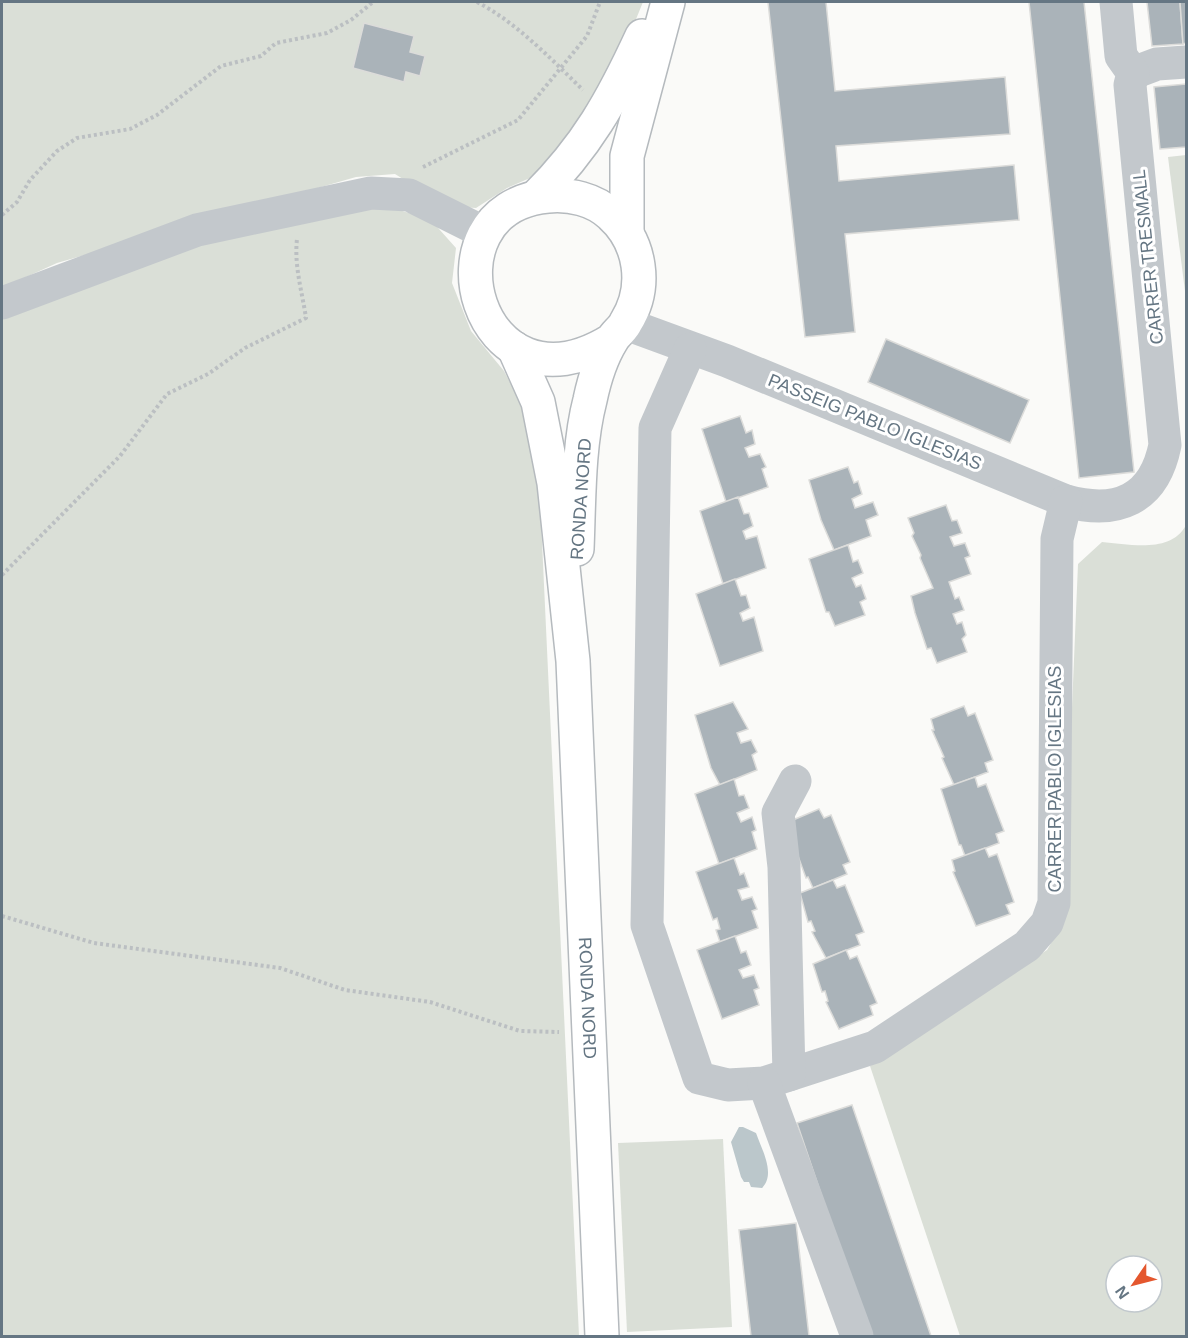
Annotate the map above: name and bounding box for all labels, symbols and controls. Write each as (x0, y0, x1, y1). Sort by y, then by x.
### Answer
street label: CARRER TRESMALL (1129, 169, 1167, 345)
street label: PASSEIG PABLO IGLESIAS (765, 370, 985, 474)
street label: RONDA NORD (567, 437, 595, 561)
street label: CARRER PABLO IGLESIAS (1045, 666, 1065, 892)
street label: RONDA NORD (575, 937, 600, 1059)
north arrow (1104, 1254, 1164, 1314)
text: N (1112, 1283, 1132, 1302)

